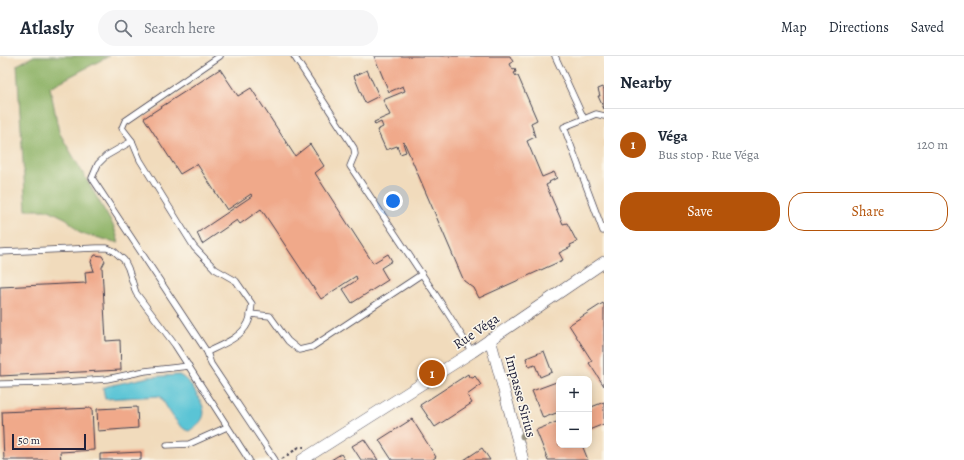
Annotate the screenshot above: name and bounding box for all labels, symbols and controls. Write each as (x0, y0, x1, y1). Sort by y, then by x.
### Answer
search box (98, 10, 378, 46)
text: Atlasly (20, 15, 74, 41)
icon: search (112, 17, 134, 39)
text: Search here (144, 18, 215, 38)
text: Map (781, 18, 807, 37)
text: Directions (829, 18, 889, 37)
text: Saved (911, 18, 944, 37)
text: Nearby (620, 71, 671, 94)
text: Véga (658, 126, 688, 146)
text: 1 (631, 136, 635, 153)
text: 120 m (917, 136, 948, 153)
text: Bus stop · Rue Véga (658, 146, 759, 163)
your location (383, 191, 403, 211)
button: Save (620, 192, 780, 231)
button: Share (788, 192, 948, 231)
street label: Rue Véga (450, 309, 503, 354)
street label: Impasse Sirius (500, 353, 541, 439)
pin: 1 (419, 358, 445, 388)
map controls (556, 376, 592, 448)
button: + (556, 376, 592, 412)
button: − (556, 412, 592, 448)
scale bar (12, 432, 86, 451)
text: 50 m (18, 433, 40, 448)

